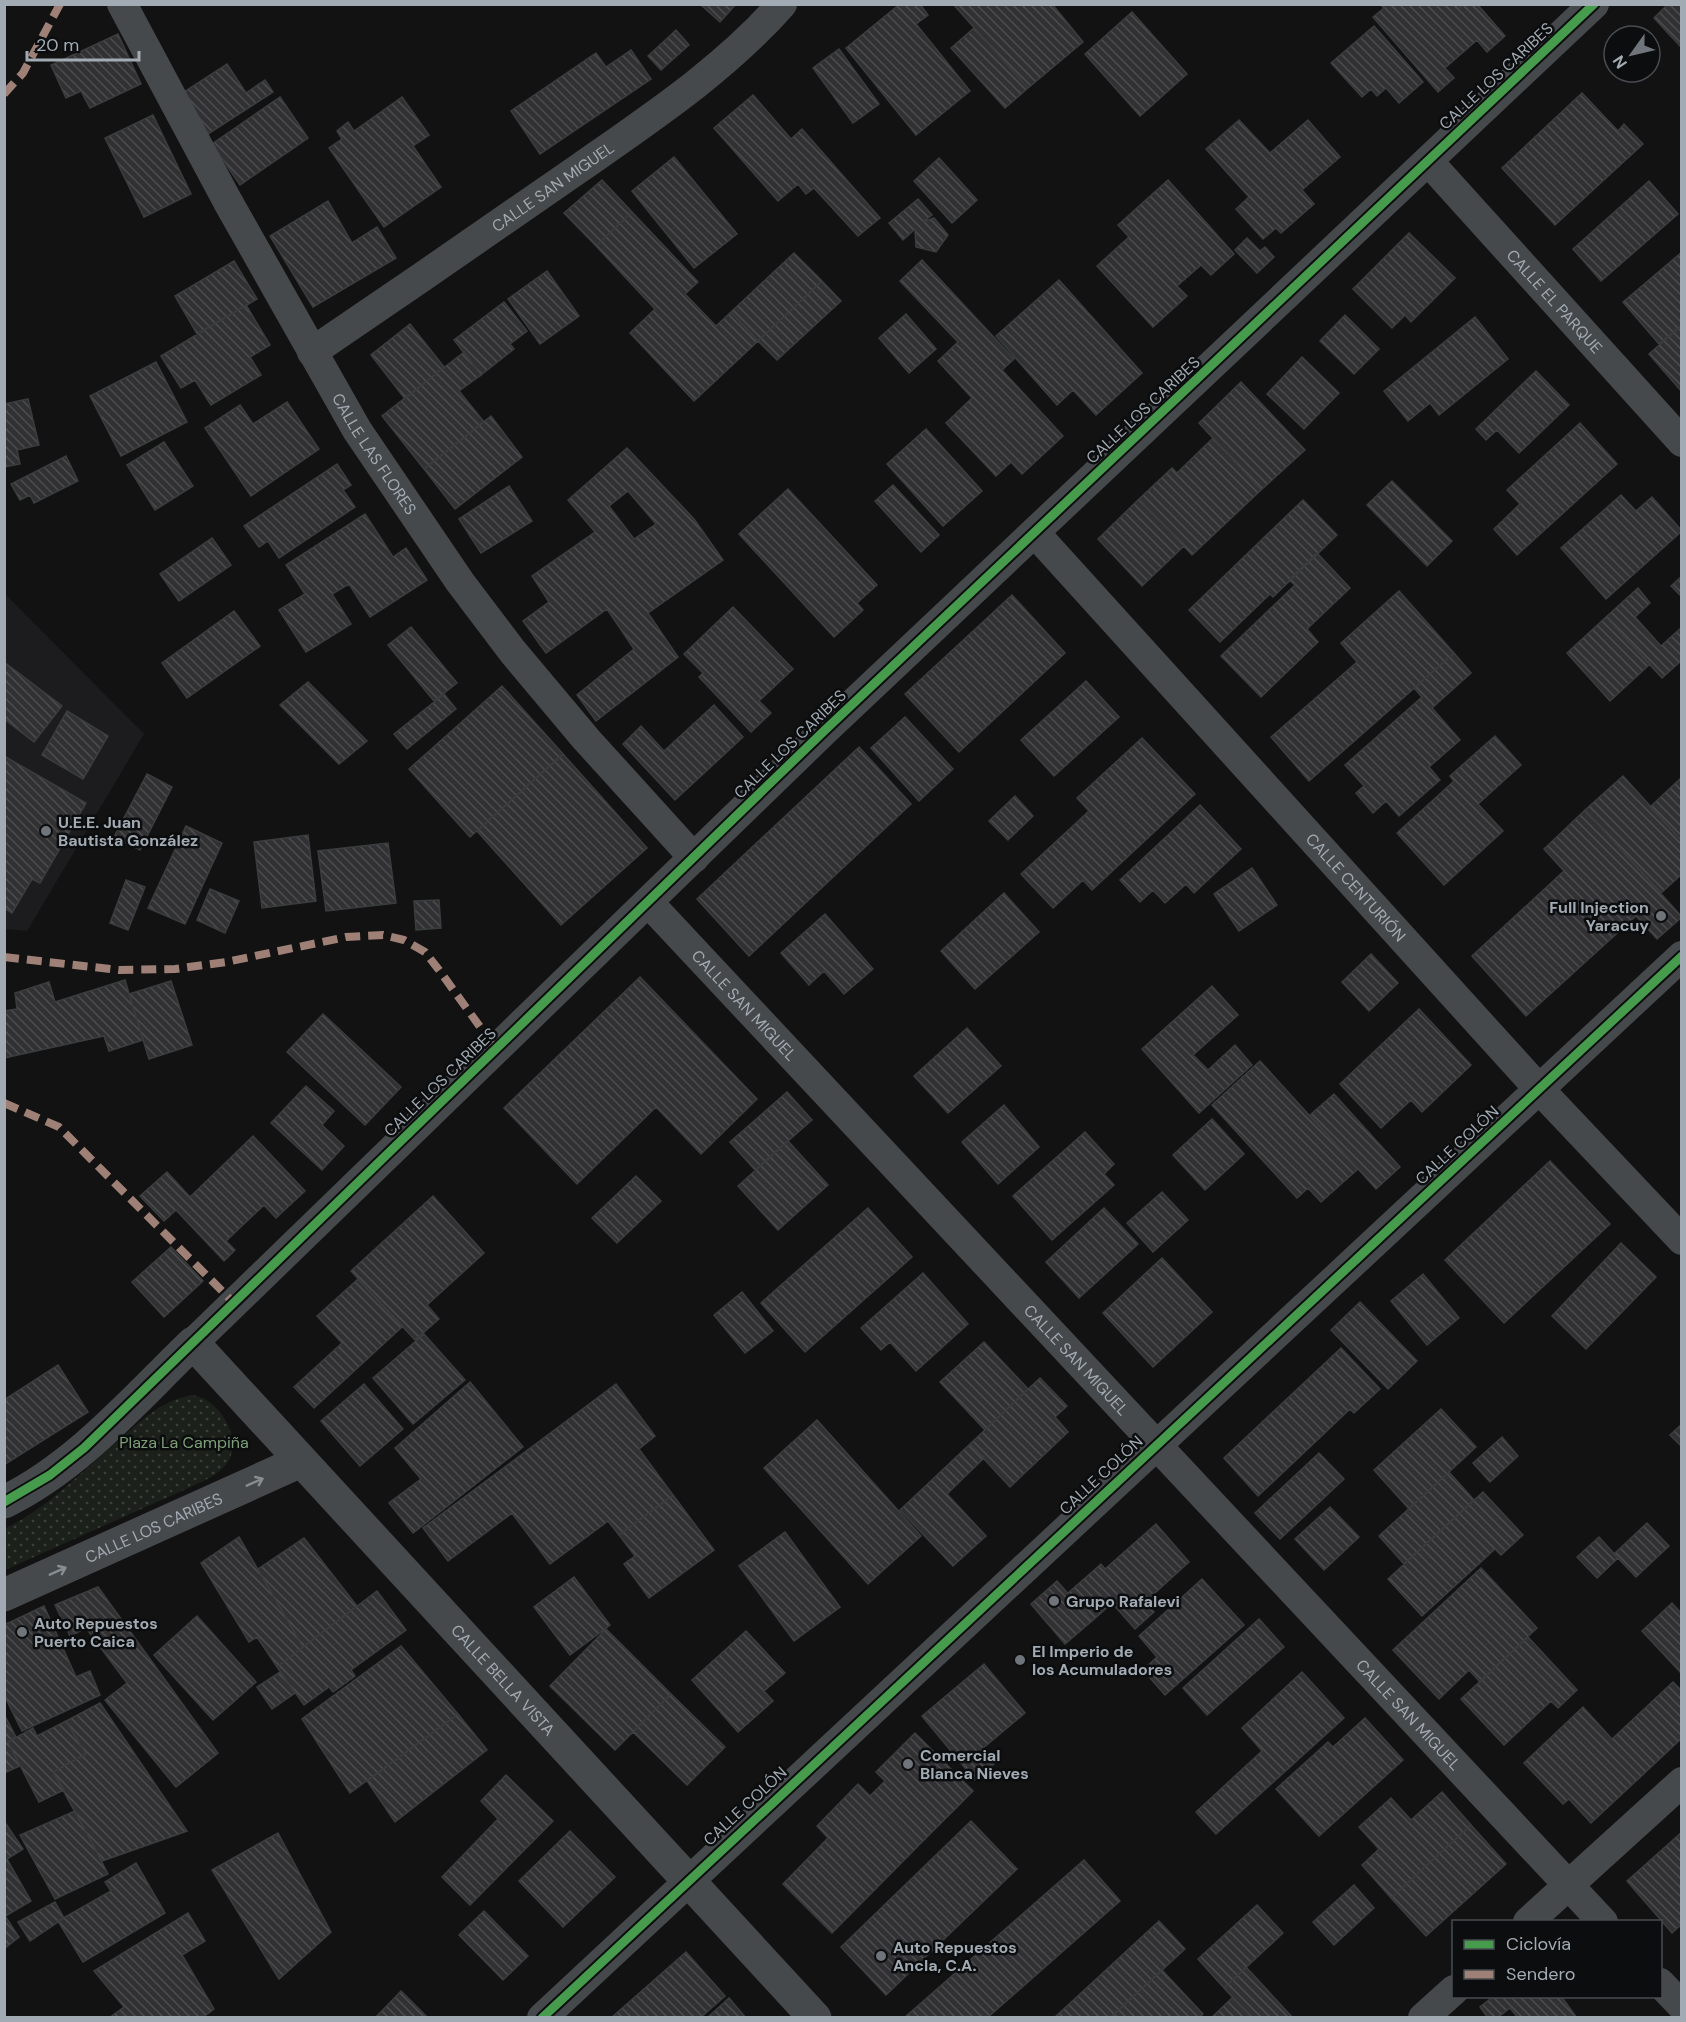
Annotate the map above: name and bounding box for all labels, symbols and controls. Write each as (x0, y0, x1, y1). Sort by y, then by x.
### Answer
street label: CALLE LOS CARIBES (1435, 18, 1557, 134)
scale bar (27, 24, 140, 62)
north arrow (1602, 24, 1662, 84)
text: 20 m (36, 33, 79, 57)
text: N (1608, 51, 1632, 73)
street label: CALLE SAN MIGUEL (487, 137, 618, 236)
street label: CALLE EL PARQUE (1502, 245, 1607, 358)
street label: CALLE LOS CARIBES (1082, 352, 1204, 468)
street label: CALLE LAS FLORES (328, 389, 422, 519)
street label: CALLE LOS CARIBES (729, 685, 851, 803)
place label: U.E.E. Juan Bautista González (58, 812, 198, 851)
marker: U.E.E. Juan Bautista González (39, 824, 53, 838)
street label: CALLE CENTURIÓN (1301, 828, 1411, 946)
place label: Full Injection Yaracuy (1549, 897, 1649, 936)
marker: Full Injection Yaracuy (1654, 909, 1668, 923)
street label: CALLE SAN MIGUEL (687, 945, 801, 1065)
street label: CALLE LOS CARIBES (379, 1023, 501, 1141)
street label: CALLE COLÓN (1411, 1101, 1503, 1189)
street label: CALLE SAN MIGUEL (1019, 1300, 1134, 1420)
street label: CALLE COLÓN (1055, 1431, 1147, 1519)
park label: Plaza La Campiña (119, 1432, 249, 1453)
one-way arrow (245, 1476, 263, 1487)
street label: CALLE LOS CARIBES (82, 1487, 225, 1568)
one-way arrow (48, 1564, 66, 1576)
place label: Grupo Rafalevi (1066, 1591, 1180, 1612)
marker: Grupo Rafalevi (1047, 1594, 1061, 1608)
place label: Auto Repuestos Puerto Caica (34, 1613, 158, 1652)
street label: CALLE BELLA VISTA (447, 1620, 560, 1740)
marker: Auto Repuestos Puerto Caica (15, 1625, 29, 1639)
place label: El Imperio de los Acumuladores (1032, 1641, 1172, 1680)
marker: El Imperio de los Acumuladores (1013, 1653, 1027, 1667)
street label: CALLE SAN MIGUEL (1352, 1655, 1466, 1774)
place label: Comercial Blanca Nieves (920, 1745, 1029, 1784)
marker: Comercial Blanca Nieves (901, 1757, 915, 1771)
street label: CALLE COLÓN (699, 1762, 791, 1850)
legend (1452, 1920, 1662, 1998)
text: Ciclovía (1506, 1932, 1571, 1956)
place label: Auto Repuestos Ancla, C.A. (893, 1937, 1017, 1976)
marker: Auto Repuestos Ancla, C.A. (874, 1949, 888, 1963)
text: Sendero (1506, 1962, 1576, 1986)

